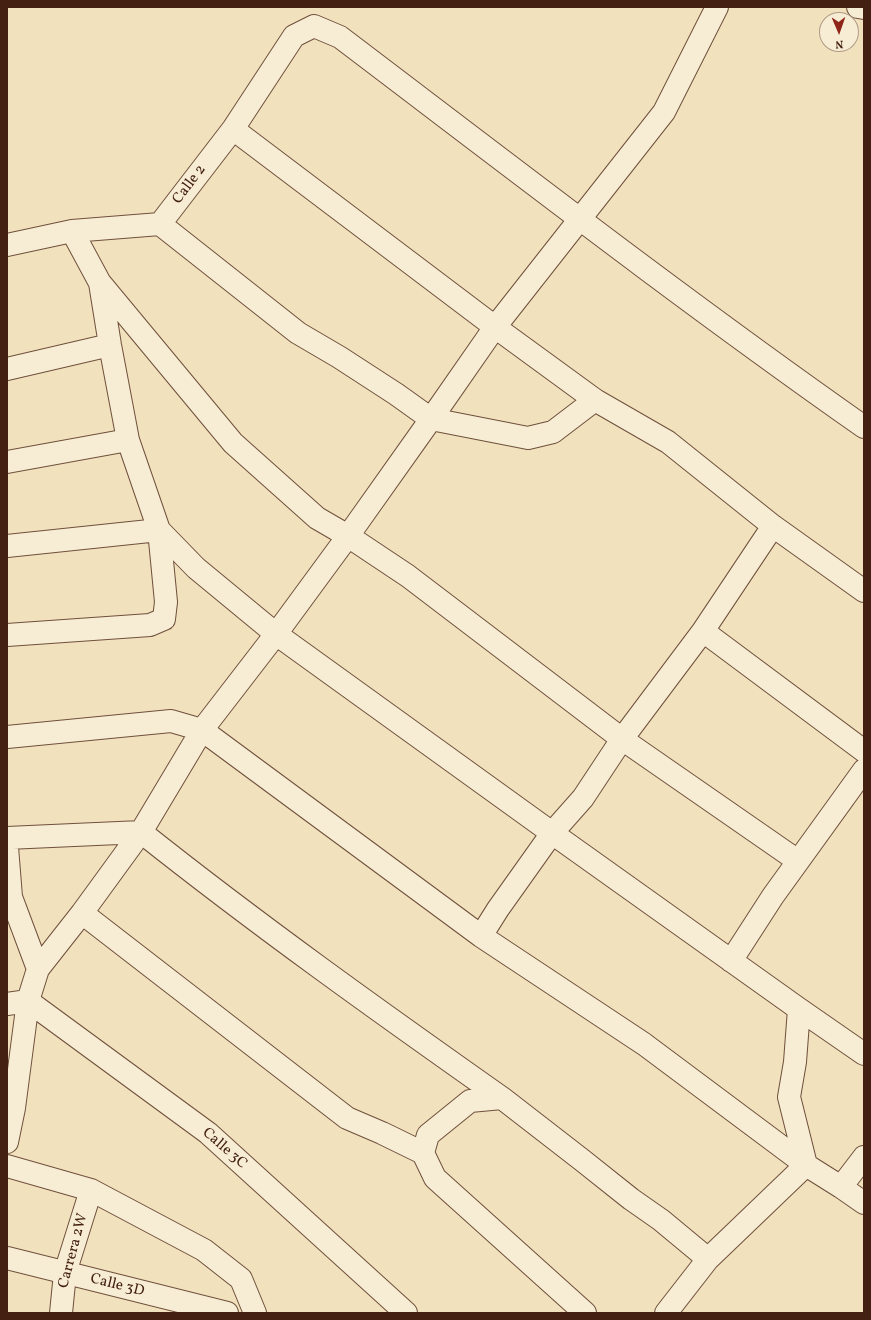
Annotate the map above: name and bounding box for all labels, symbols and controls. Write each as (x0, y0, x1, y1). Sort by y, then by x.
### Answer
north arrow (819, 12, 859, 52)
text: N (835, 36, 844, 51)
street label: Calle 2 (169, 162, 211, 208)
street label: Calle 3C (198, 1125, 250, 1173)
street label: Carrera 2W (55, 1212, 93, 1290)
street label: Calle 3D (88, 1271, 146, 1301)

